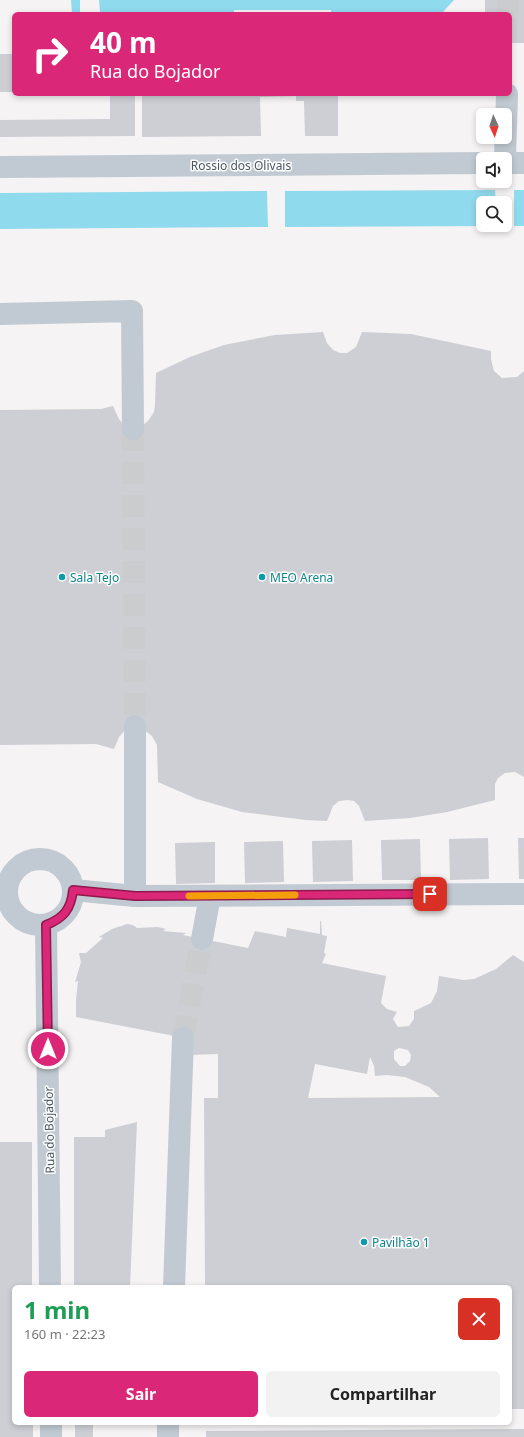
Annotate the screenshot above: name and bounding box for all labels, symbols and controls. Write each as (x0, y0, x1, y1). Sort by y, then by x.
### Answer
text: 40 m (90, 23, 157, 61)
icon: right (24, 28, 76, 80)
text: Rua do Bojador (90, 59, 220, 83)
north arrow (476, 108, 512, 144)
map controls (476, 108, 512, 232)
button: sound (476, 152, 512, 188)
street label: Rossio dos Olivais (191, 157, 291, 174)
button: search (476, 196, 512, 232)
place label: Sala Tejo (70, 569, 119, 586)
place label: MEO Arena (270, 569, 333, 586)
marker: Sala Tejo (57, 572, 67, 582)
marker: MEO Arena (257, 572, 267, 582)
pin (413, 877, 447, 911)
icon: arrive (419, 883, 441, 905)
position arrow (27, 1028, 69, 1070)
street label: Rua do Bojador (40, 1086, 58, 1174)
place label: Pavilhão 1 (372, 1234, 430, 1251)
marker: Pavilhão 1 (359, 1237, 369, 1247)
text: 1 min (24, 1293, 90, 1326)
button: close (458, 1298, 500, 1340)
text: 160 m · 22:23 (24, 1325, 105, 1343)
button: Sair (24, 1371, 258, 1417)
button: Compartilhar (266, 1371, 500, 1417)

